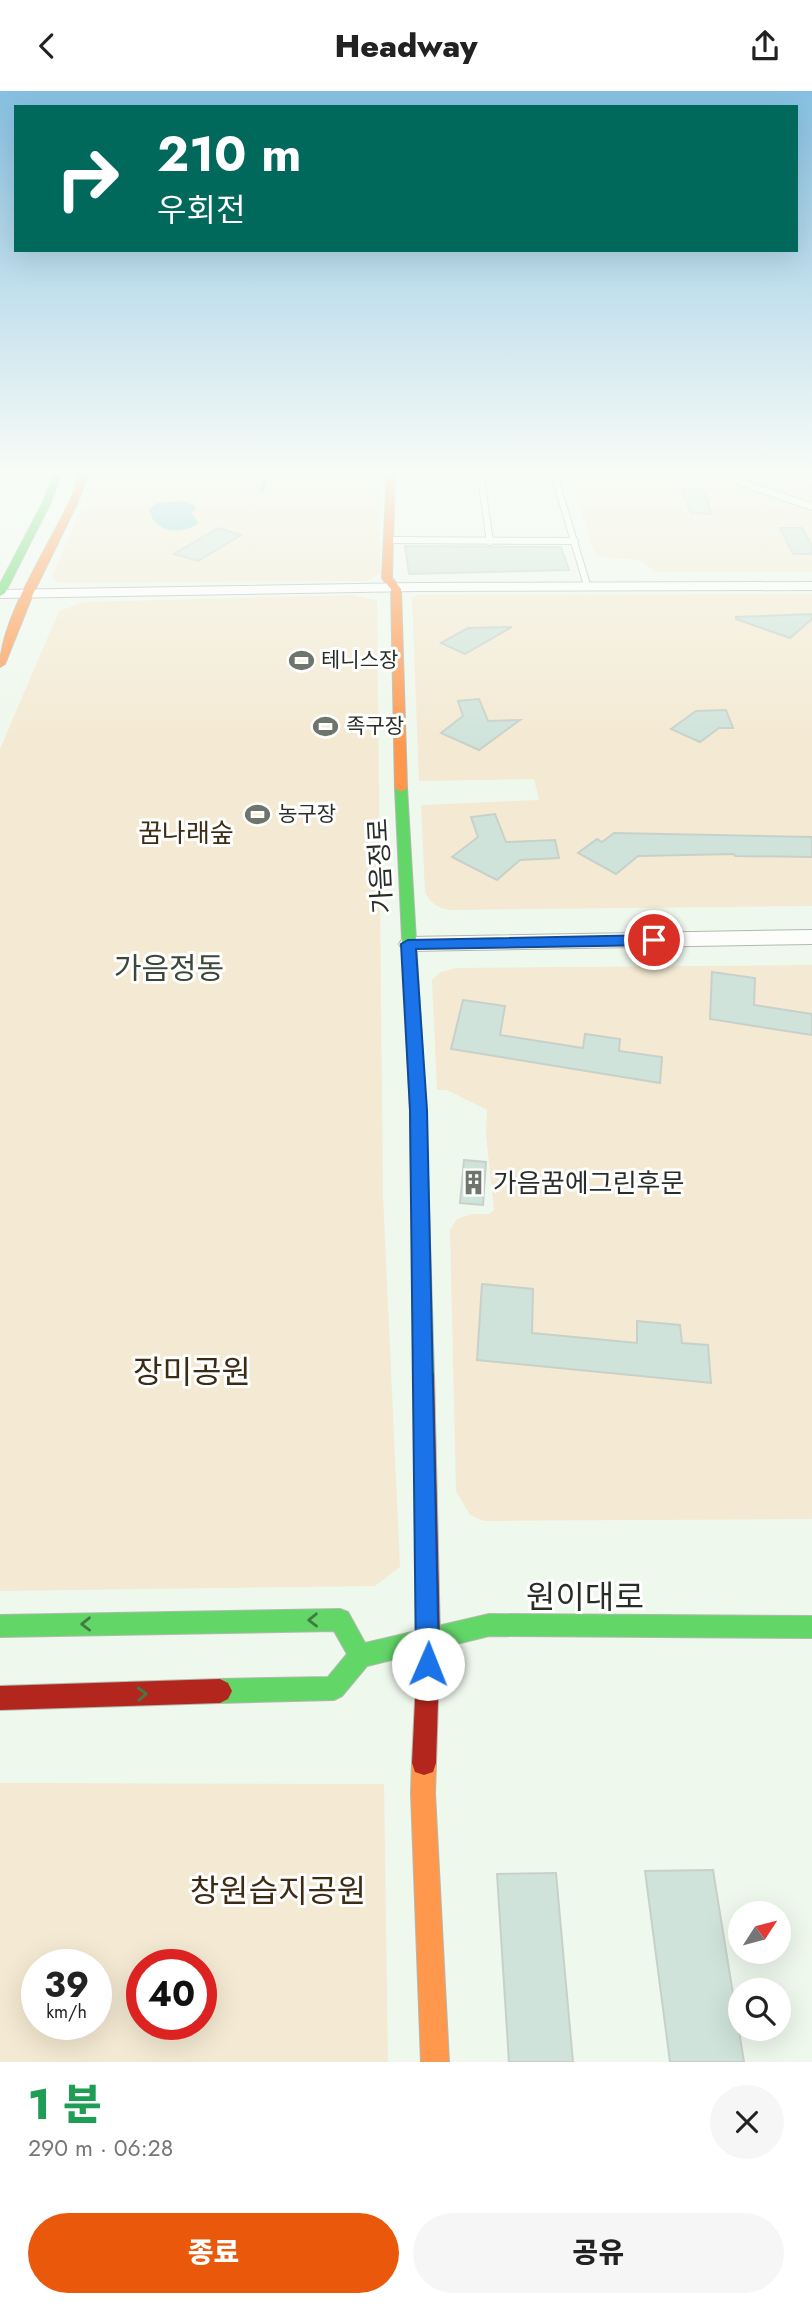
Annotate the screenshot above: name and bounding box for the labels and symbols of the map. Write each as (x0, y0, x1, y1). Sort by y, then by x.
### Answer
place label: 테니스장 (321, 645, 398, 675)
sports icon: 테니스장 (287, 646, 315, 674)
place label: 족구장 (346, 711, 404, 741)
sports icon: 족구장 (312, 712, 340, 740)
place label: 농구장 (278, 799, 336, 829)
sports icon: 농구장 (244, 800, 272, 828)
park label: 꿈나래숲 (138, 814, 234, 852)
street label: 가음정로 (359, 817, 401, 915)
pin (624, 910, 684, 970)
district label: 가음정동 (114, 947, 224, 990)
place label: 가음꿈에그린후문 (493, 1164, 684, 1202)
building icon: 가음꿈에그린후문 (459, 1169, 487, 1197)
park label: 장미공원 (133, 1349, 251, 1395)
street label: 원이대로 (526, 1574, 644, 1620)
one-way arrow (307, 1612, 318, 1628)
one-way arrow (80, 1616, 91, 1632)
position arrow (391, 1627, 465, 1701)
one-way arrow (136, 1686, 147, 1701)
park label: 창원습지공원 (190, 1868, 366, 1914)
north arrow (728, 1901, 791, 1963)
speed limit sign: 40 (126, 1949, 217, 2040)

